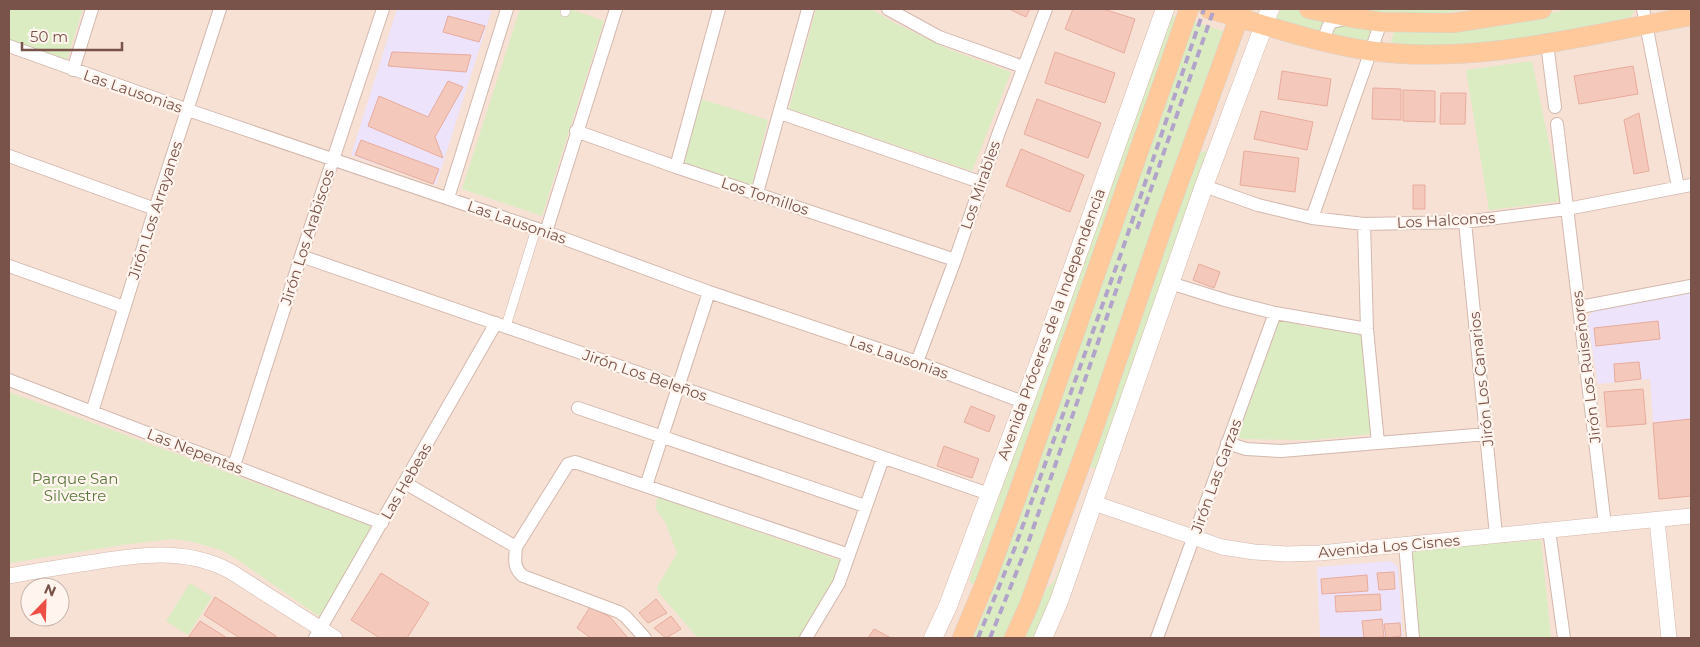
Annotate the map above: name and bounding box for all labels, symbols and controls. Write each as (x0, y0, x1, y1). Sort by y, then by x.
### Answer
scale bar (22, 20, 122, 52)
text: 50 m (30, 27, 68, 46)
street label: Las Lausonias (81, 65, 185, 117)
street label: Los Mirables (956, 138, 1004, 232)
street label: Jirón Los Arrayanes (123, 139, 186, 282)
street label: Jirón Los Arabiscos (276, 167, 338, 308)
street label: Los Tomillos (719, 173, 811, 219)
street label: Avenida Próceres de la Independencia (993, 186, 1109, 462)
street label: Las Lausonias (465, 196, 569, 248)
street label: Los Halcones (1396, 208, 1496, 232)
street label: Jirón Los Ruiseñores (1567, 290, 1605, 445)
street label: Jirón Los Canarios (1464, 311, 1498, 448)
street label: Las Lausonias (847, 331, 951, 383)
street label: Jirón Los Beleños (579, 344, 710, 405)
street label: Jirón Las Garzas (1186, 416, 1245, 537)
street label: Las Nepentas (144, 424, 246, 478)
street label: Las Hebeas (376, 439, 436, 523)
park label: Parque San Silvestre (32, 469, 118, 505)
street label: Avenida Los Cisnes (1317, 530, 1461, 562)
north arrow (20, 577, 70, 627)
text: N (41, 580, 59, 601)

